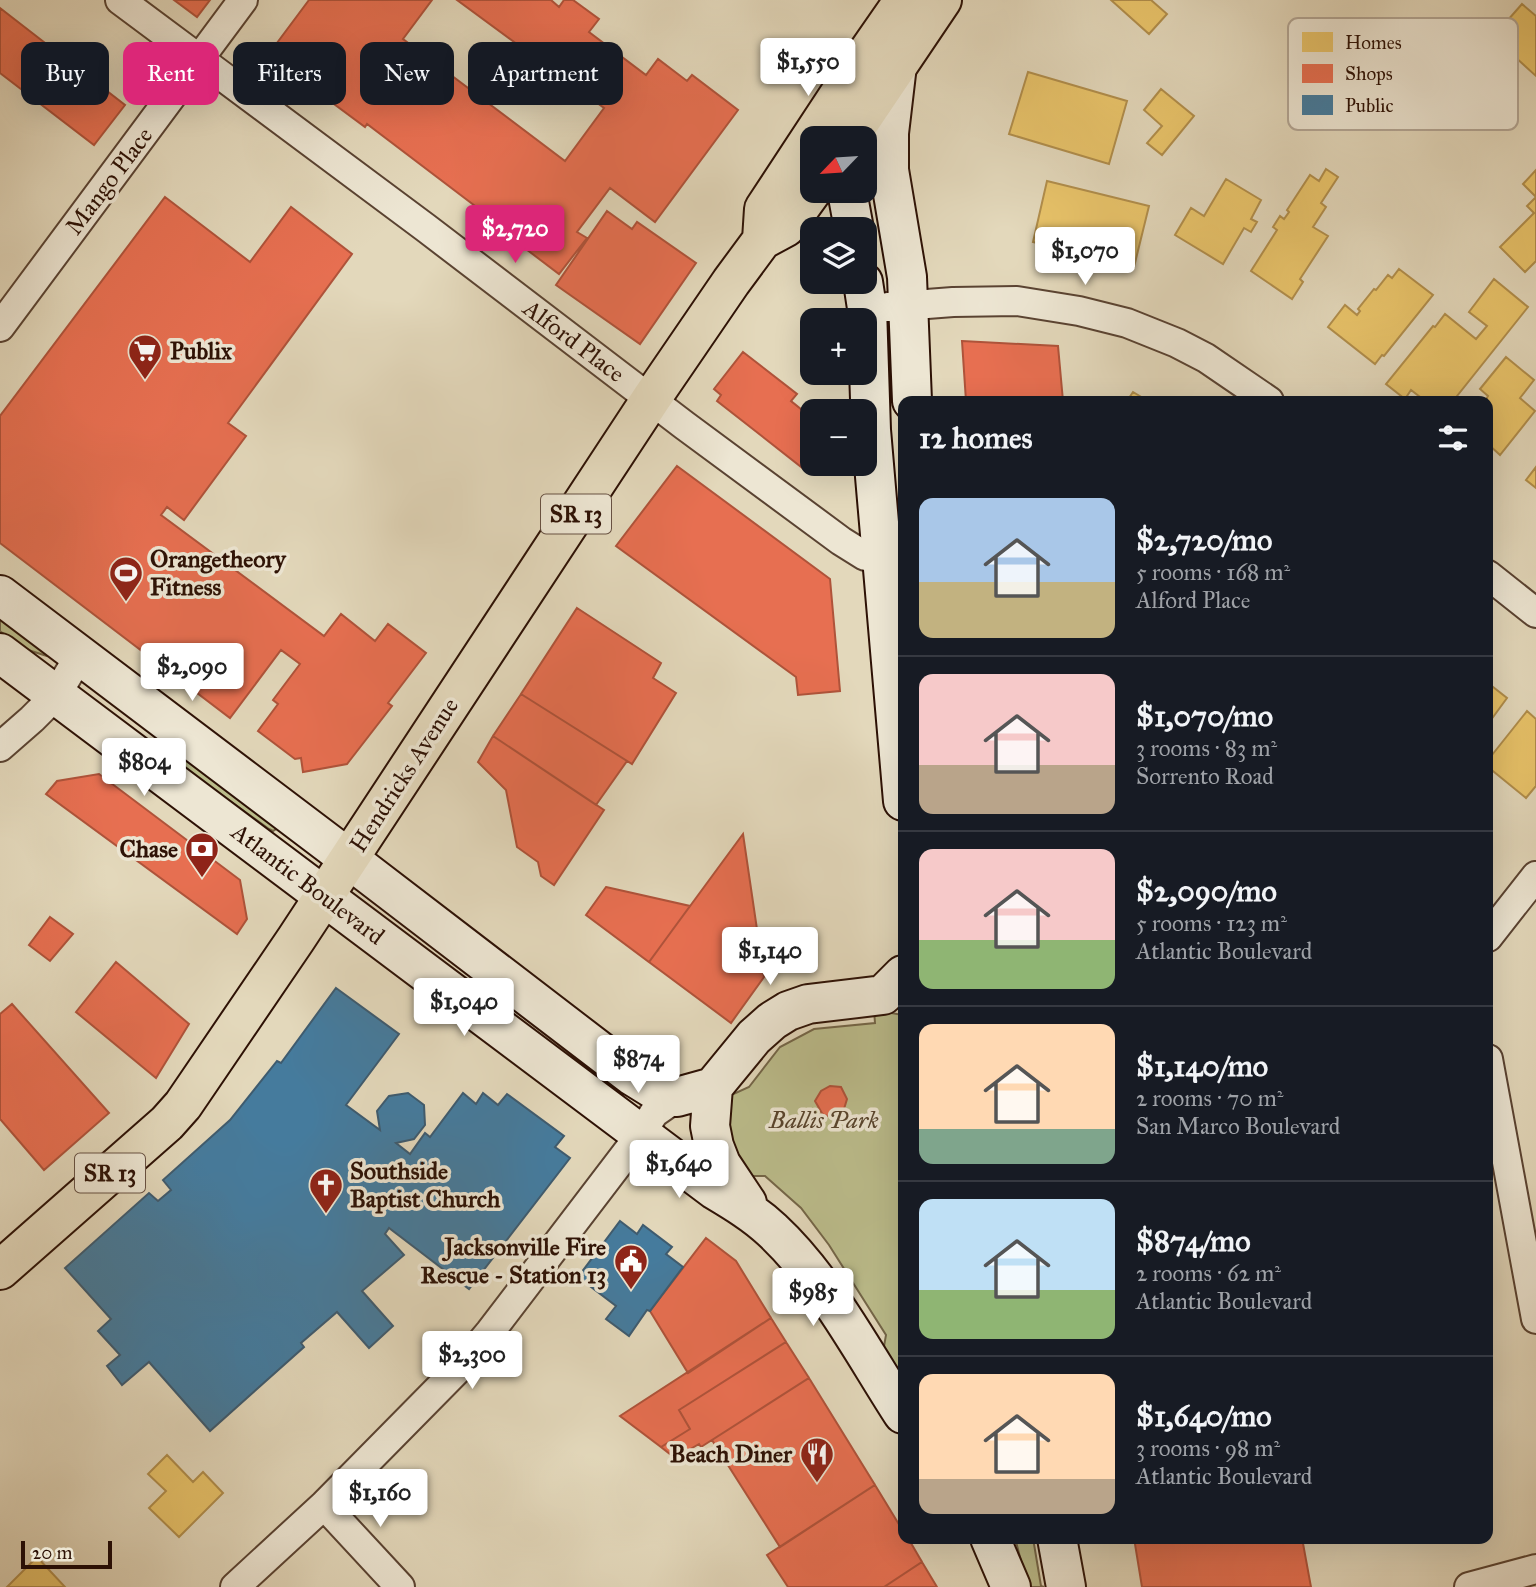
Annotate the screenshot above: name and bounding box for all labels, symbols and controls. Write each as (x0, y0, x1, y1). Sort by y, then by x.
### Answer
legend (1288, 18, 1518, 130)
text: Homes (1345, 31, 1402, 54)
pin: $1,550 (751, 38, 865, 98)
chip: Buy (21, 42, 109, 105)
chip: Rent (123, 42, 219, 105)
chip: Filters (233, 42, 346, 105)
chip: New (360, 42, 454, 105)
chip: Apartment (468, 42, 623, 105)
text: $1,550 (776, 47, 840, 75)
text: Shops (1345, 62, 1393, 85)
text: Public (1345, 94, 1393, 117)
street label: Mango Place (59, 121, 159, 241)
north arrow (800, 126, 877, 203)
map controls (800, 126, 877, 476)
pin: $2,720 (458, 205, 572, 265)
text: $2,720 (481, 214, 549, 242)
button: layers (800, 217, 877, 294)
pin: $1,070 (1028, 228, 1142, 287)
text: $1,070 (1051, 236, 1119, 264)
street label: Alford Place (517, 293, 631, 389)
button: + (800, 308, 877, 385)
supermarket icon: Publix (126, 332, 164, 381)
place label: Publix (170, 336, 232, 366)
button: − (800, 399, 877, 476)
icon: filters (1434, 419, 1472, 457)
text: 12 homes (919, 420, 1032, 456)
road number: SR 13 (541, 494, 611, 534)
text: $2,720/mo (1136, 522, 1272, 558)
icon: home (975, 526, 1059, 610)
place label: Orangetheory Fitness (150, 544, 288, 602)
sports icon: Orangetheory Fitness (107, 554, 145, 603)
text: 5 rooms · 168 m² (1136, 558, 1290, 586)
text: Alford Place (1136, 586, 1250, 614)
pin: $2,090 (135, 644, 249, 703)
text: $2,090 (157, 652, 227, 680)
street label: Hendricks Avenue (343, 692, 465, 858)
text: $1,070/mo (1136, 698, 1273, 734)
icon: home (975, 702, 1059, 786)
text: 3 rooms · 83 m² (1136, 734, 1277, 762)
pin: $804 (103, 738, 185, 798)
text: $804 (118, 747, 170, 775)
text: Sorrento Road (1136, 762, 1274, 790)
street label: Atlantic Boulevard (225, 816, 391, 951)
bank icon: Chase (183, 830, 221, 879)
place label: Chase (119, 834, 178, 864)
text: $2,090/mo (1136, 873, 1277, 909)
icon: home (975, 877, 1059, 961)
text: 5 rooms · 123 m² (1136, 909, 1287, 937)
pin: $1,140 (713, 928, 827, 987)
text: $1,140 (738, 936, 802, 964)
text: Atlantic Boulevard (1136, 937, 1312, 965)
pin: $1,040 (407, 978, 521, 1038)
text: $1,040 (430, 987, 498, 1015)
pin: $874 (597, 1036, 679, 1095)
text: $874 (613, 1044, 663, 1072)
text: $1,140/mo (1136, 1048, 1268, 1084)
icon: home (975, 1052, 1059, 1136)
text: 2 rooms · 70 m² (1136, 1084, 1284, 1112)
park label: Ballis Park (768, 1105, 879, 1135)
text: San Marco Boulevard (1136, 1112, 1340, 1140)
pin: $1,640 (622, 1140, 736, 1200)
text: $1,640 (646, 1149, 712, 1177)
road number: SR 13 (75, 1154, 145, 1192)
place label: Southside Baptist Church (350, 1156, 501, 1214)
church icon: Southside Baptist Church (307, 1166, 345, 1215)
text: $874/mo (1136, 1223, 1251, 1259)
icon: home (975, 1227, 1059, 1311)
place label: Jacksonville Fire Rescue - Station 13 (420, 1232, 606, 1290)
public building icon: Jacksonville Fire Rescue - Station 13 (612, 1242, 650, 1291)
text: 2 rooms · 62 m² (1136, 1259, 1281, 1287)
pin: $985 (772, 1268, 854, 1328)
text: $985 (788, 1277, 838, 1305)
text: Atlantic Boulevard (1136, 1287, 1312, 1315)
pin: $2,300 (415, 1332, 529, 1391)
text: $2,300 (438, 1340, 506, 1368)
text: $1,640/mo (1136, 1398, 1272, 1434)
icon: home (975, 1402, 1059, 1486)
text: 3 rooms · 98 m² (1136, 1434, 1280, 1462)
restaurant icon: Beach Diner (798, 1435, 836, 1484)
place label: Beach Diner (670, 1439, 793, 1469)
text: Atlantic Boulevard (1136, 1462, 1312, 1490)
pin: $1,160 (323, 1470, 437, 1529)
text: $1,160 (348, 1478, 412, 1506)
scale bar (21, 1538, 112, 1570)
text: 20 m (32, 1541, 73, 1564)

